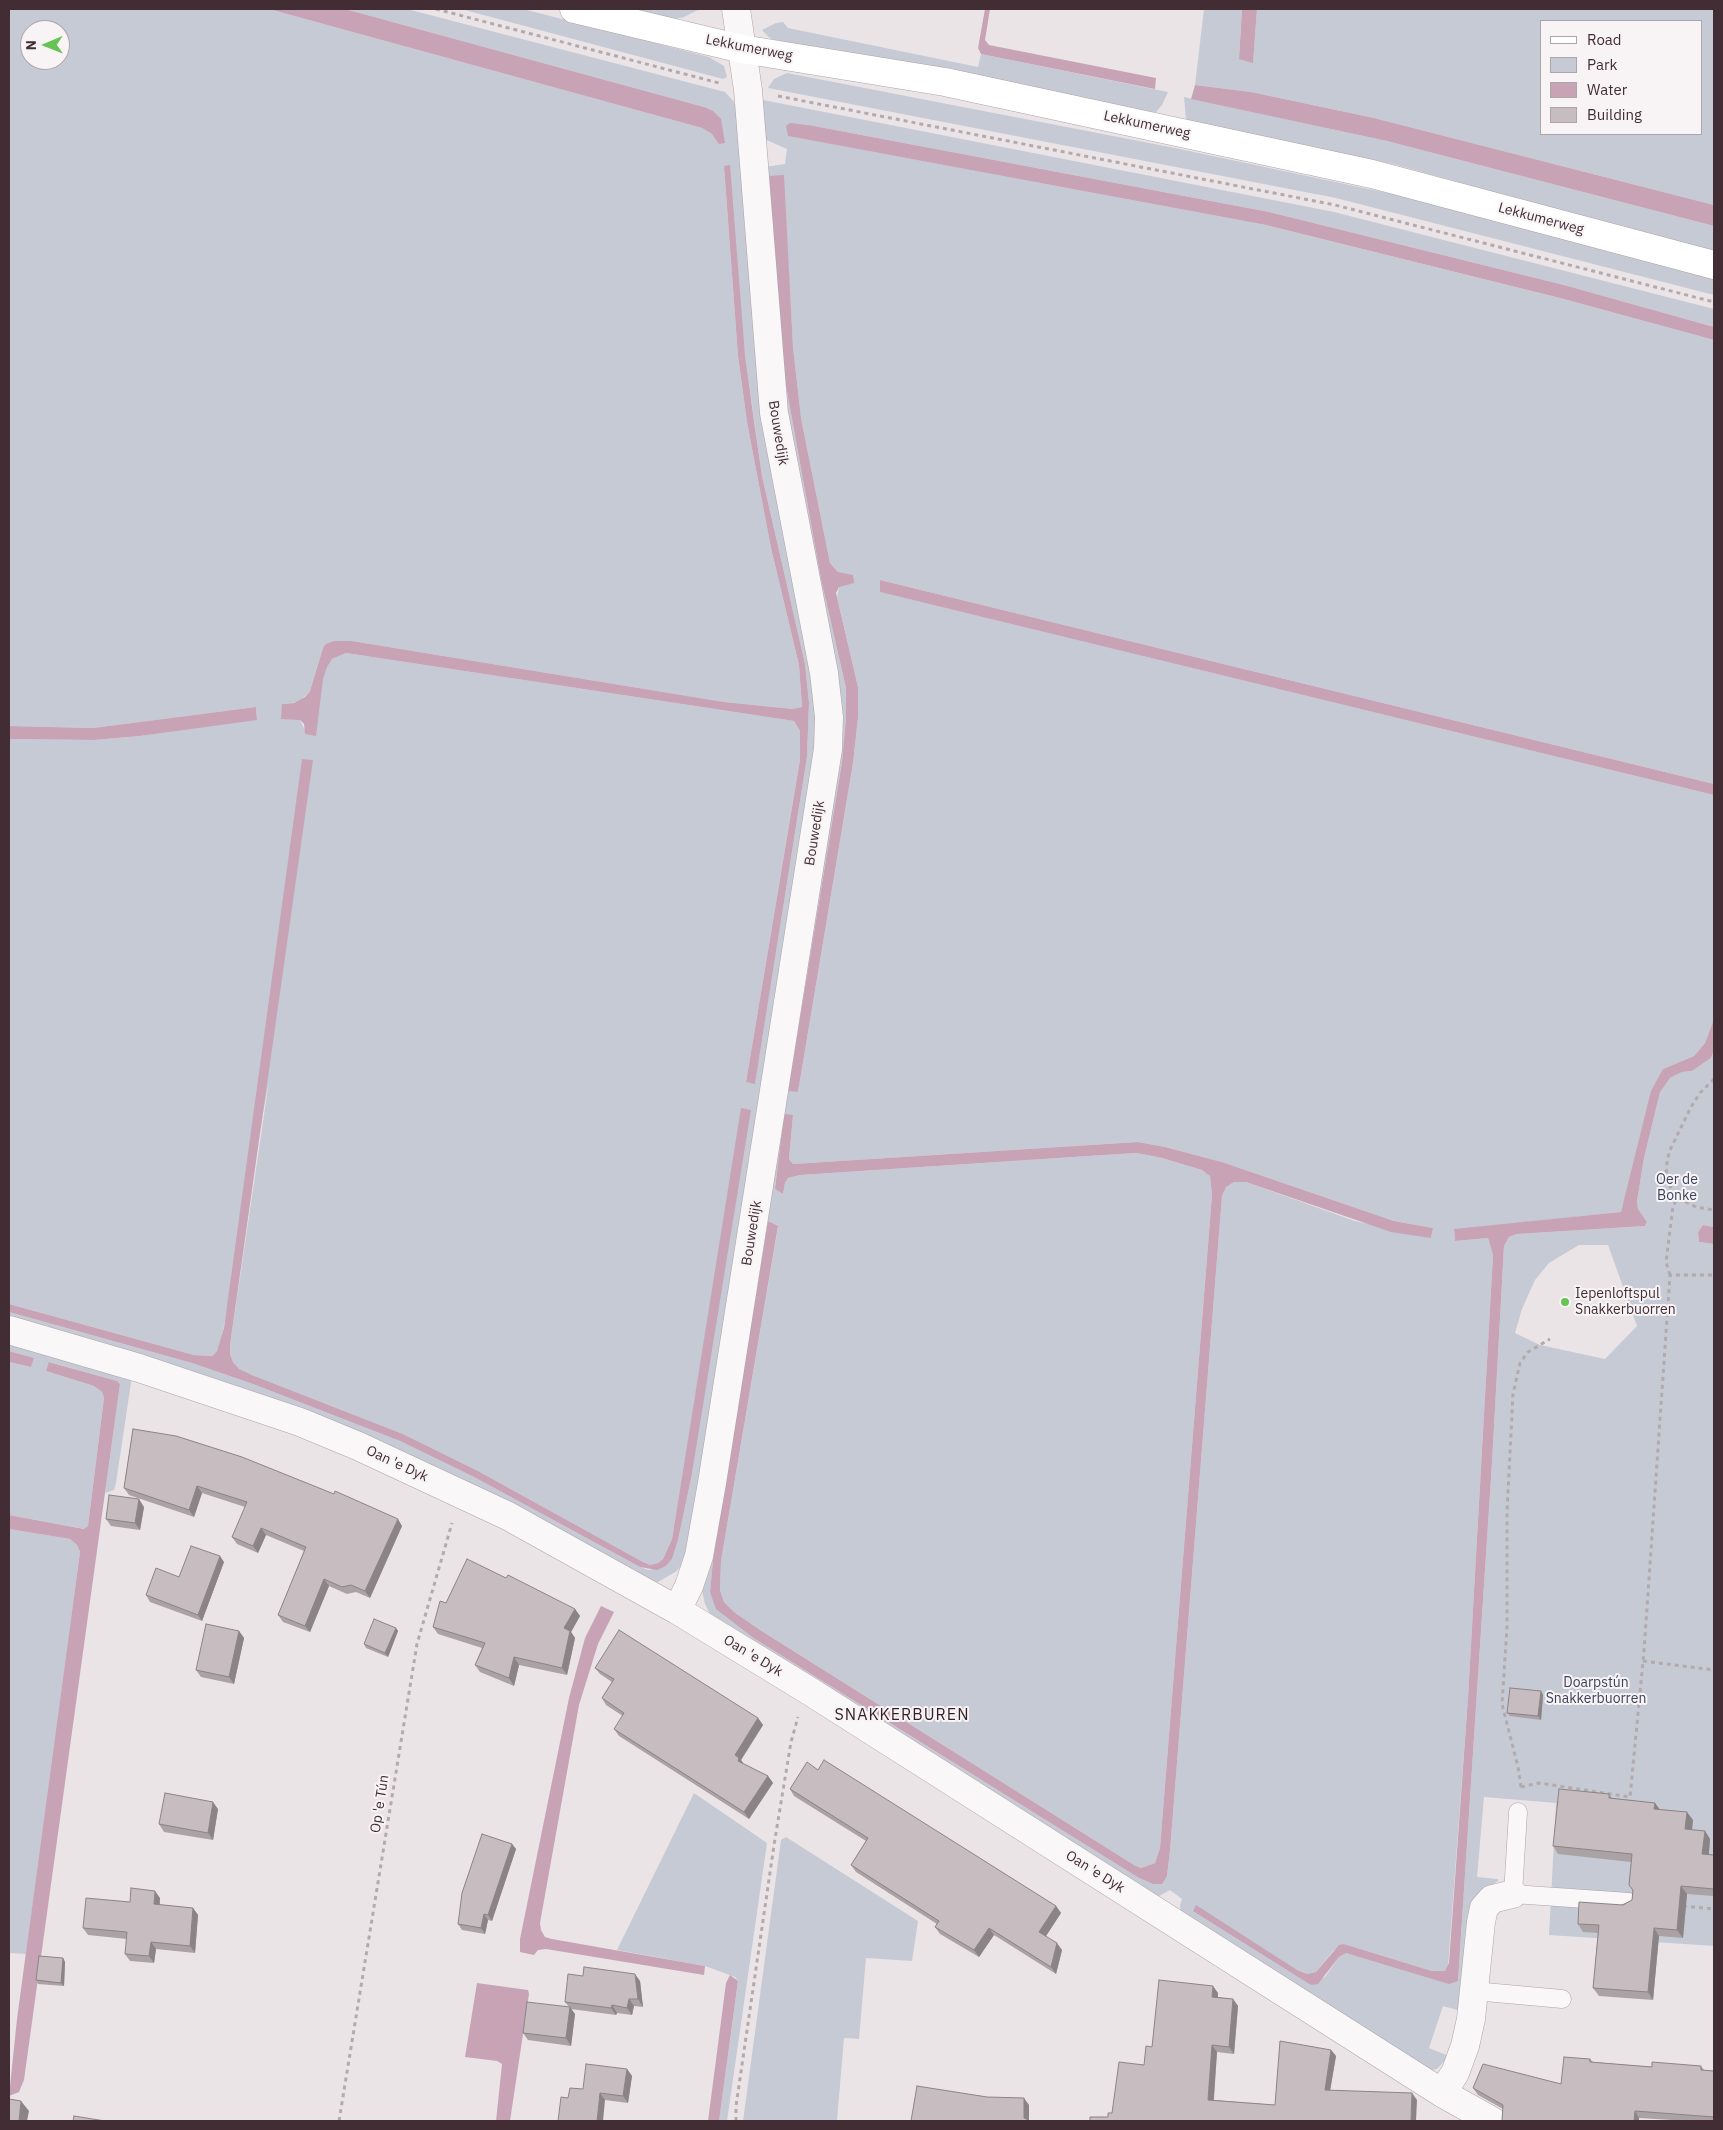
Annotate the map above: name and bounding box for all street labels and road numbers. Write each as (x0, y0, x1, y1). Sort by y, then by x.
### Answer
street label: Lekkumerweg (704, 31, 794, 65)
street label: Lekkumerweg (1102, 108, 1192, 142)
street label: Lekkumerweg (1496, 199, 1586, 239)
street label: Bouwedijk (765, 399, 791, 467)
street label: Bouwedijk (802, 799, 828, 867)
street label: Bouwedijk (739, 1199, 765, 1267)
street label: Oan 'e Dyk (363, 1442, 431, 1486)
street label: Oan 'e Dyk (720, 1632, 786, 1680)
street label: Op 'e Tún (367, 1774, 393, 1834)
street label: Oan 'e Dyk (1062, 1847, 1128, 1897)

